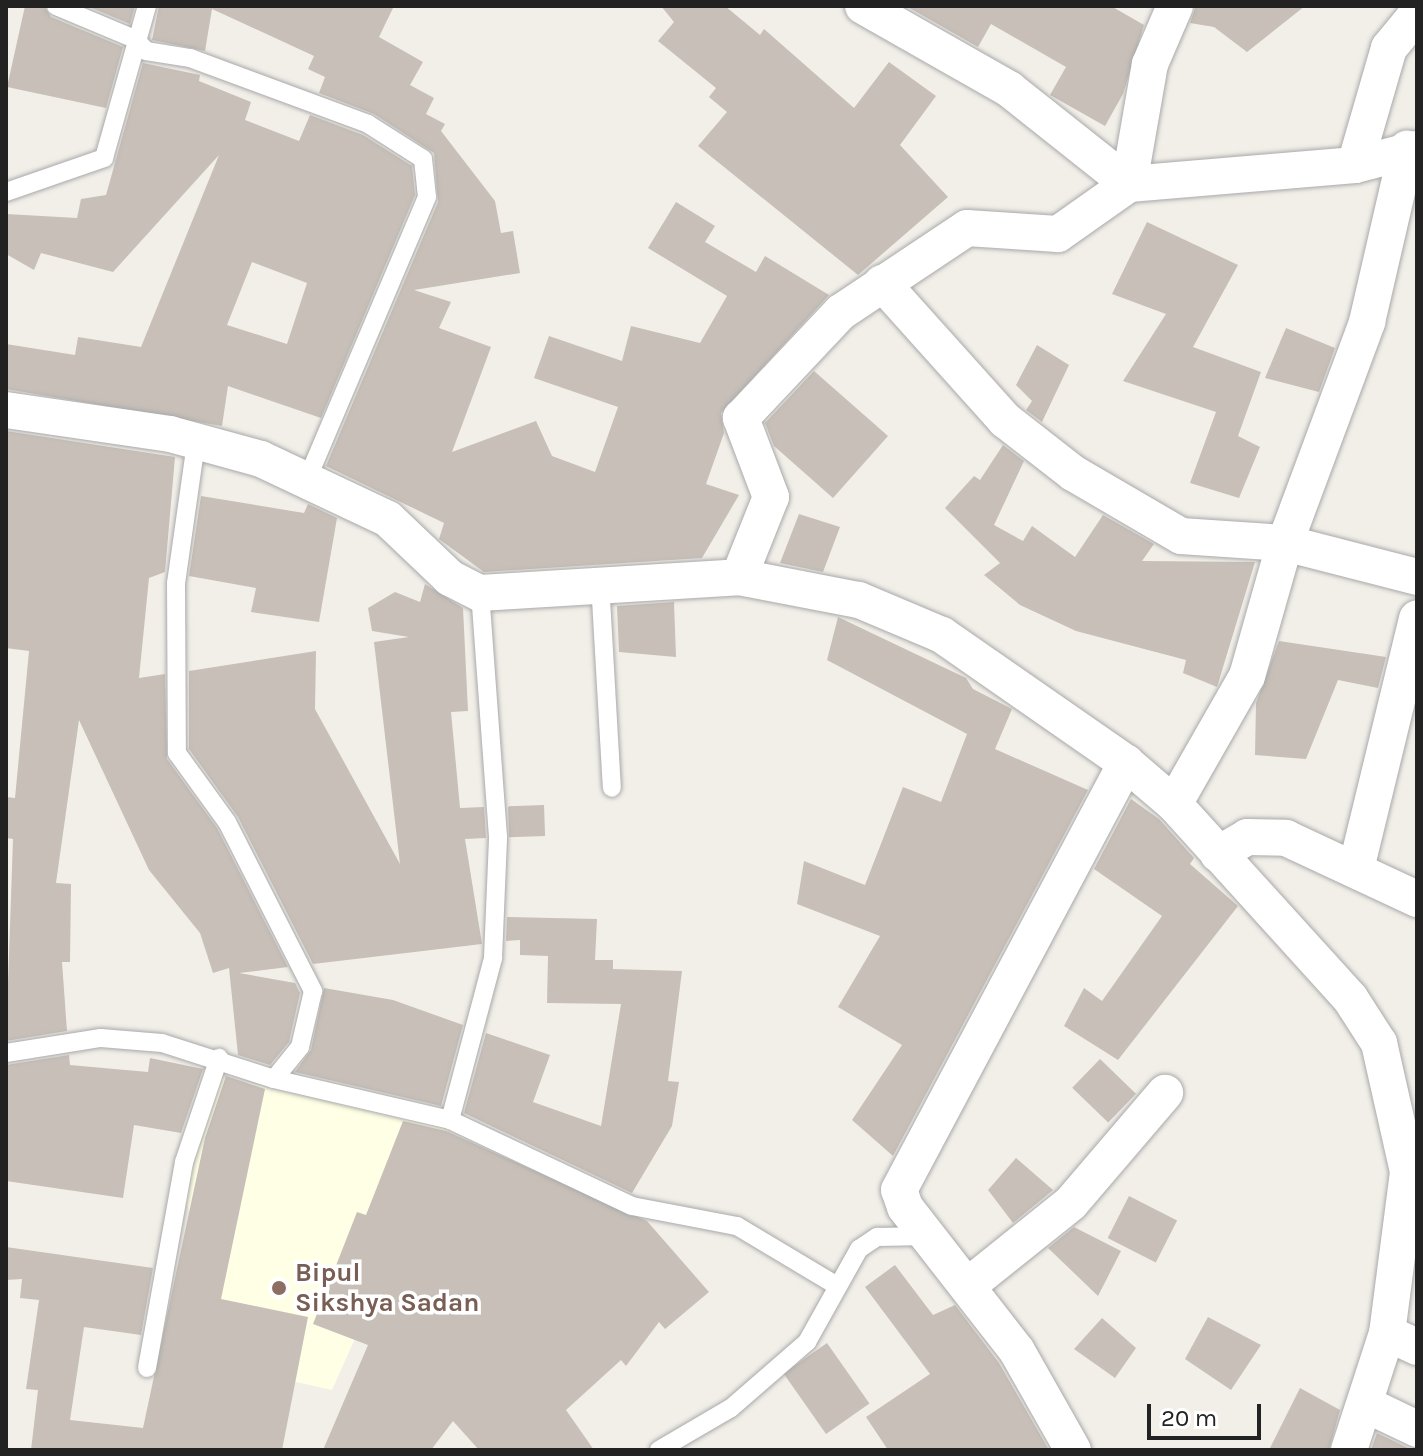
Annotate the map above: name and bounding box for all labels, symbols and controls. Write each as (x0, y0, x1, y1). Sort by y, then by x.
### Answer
place label: Bipul Sikshya Sadan (295, 1257, 479, 1318)
marker: Bipul Sikshya Sadan (270, 1279, 288, 1297)
scale bar (1151, 1388, 1265, 1438)
text: 20 m (1161, 1404, 1217, 1432)

